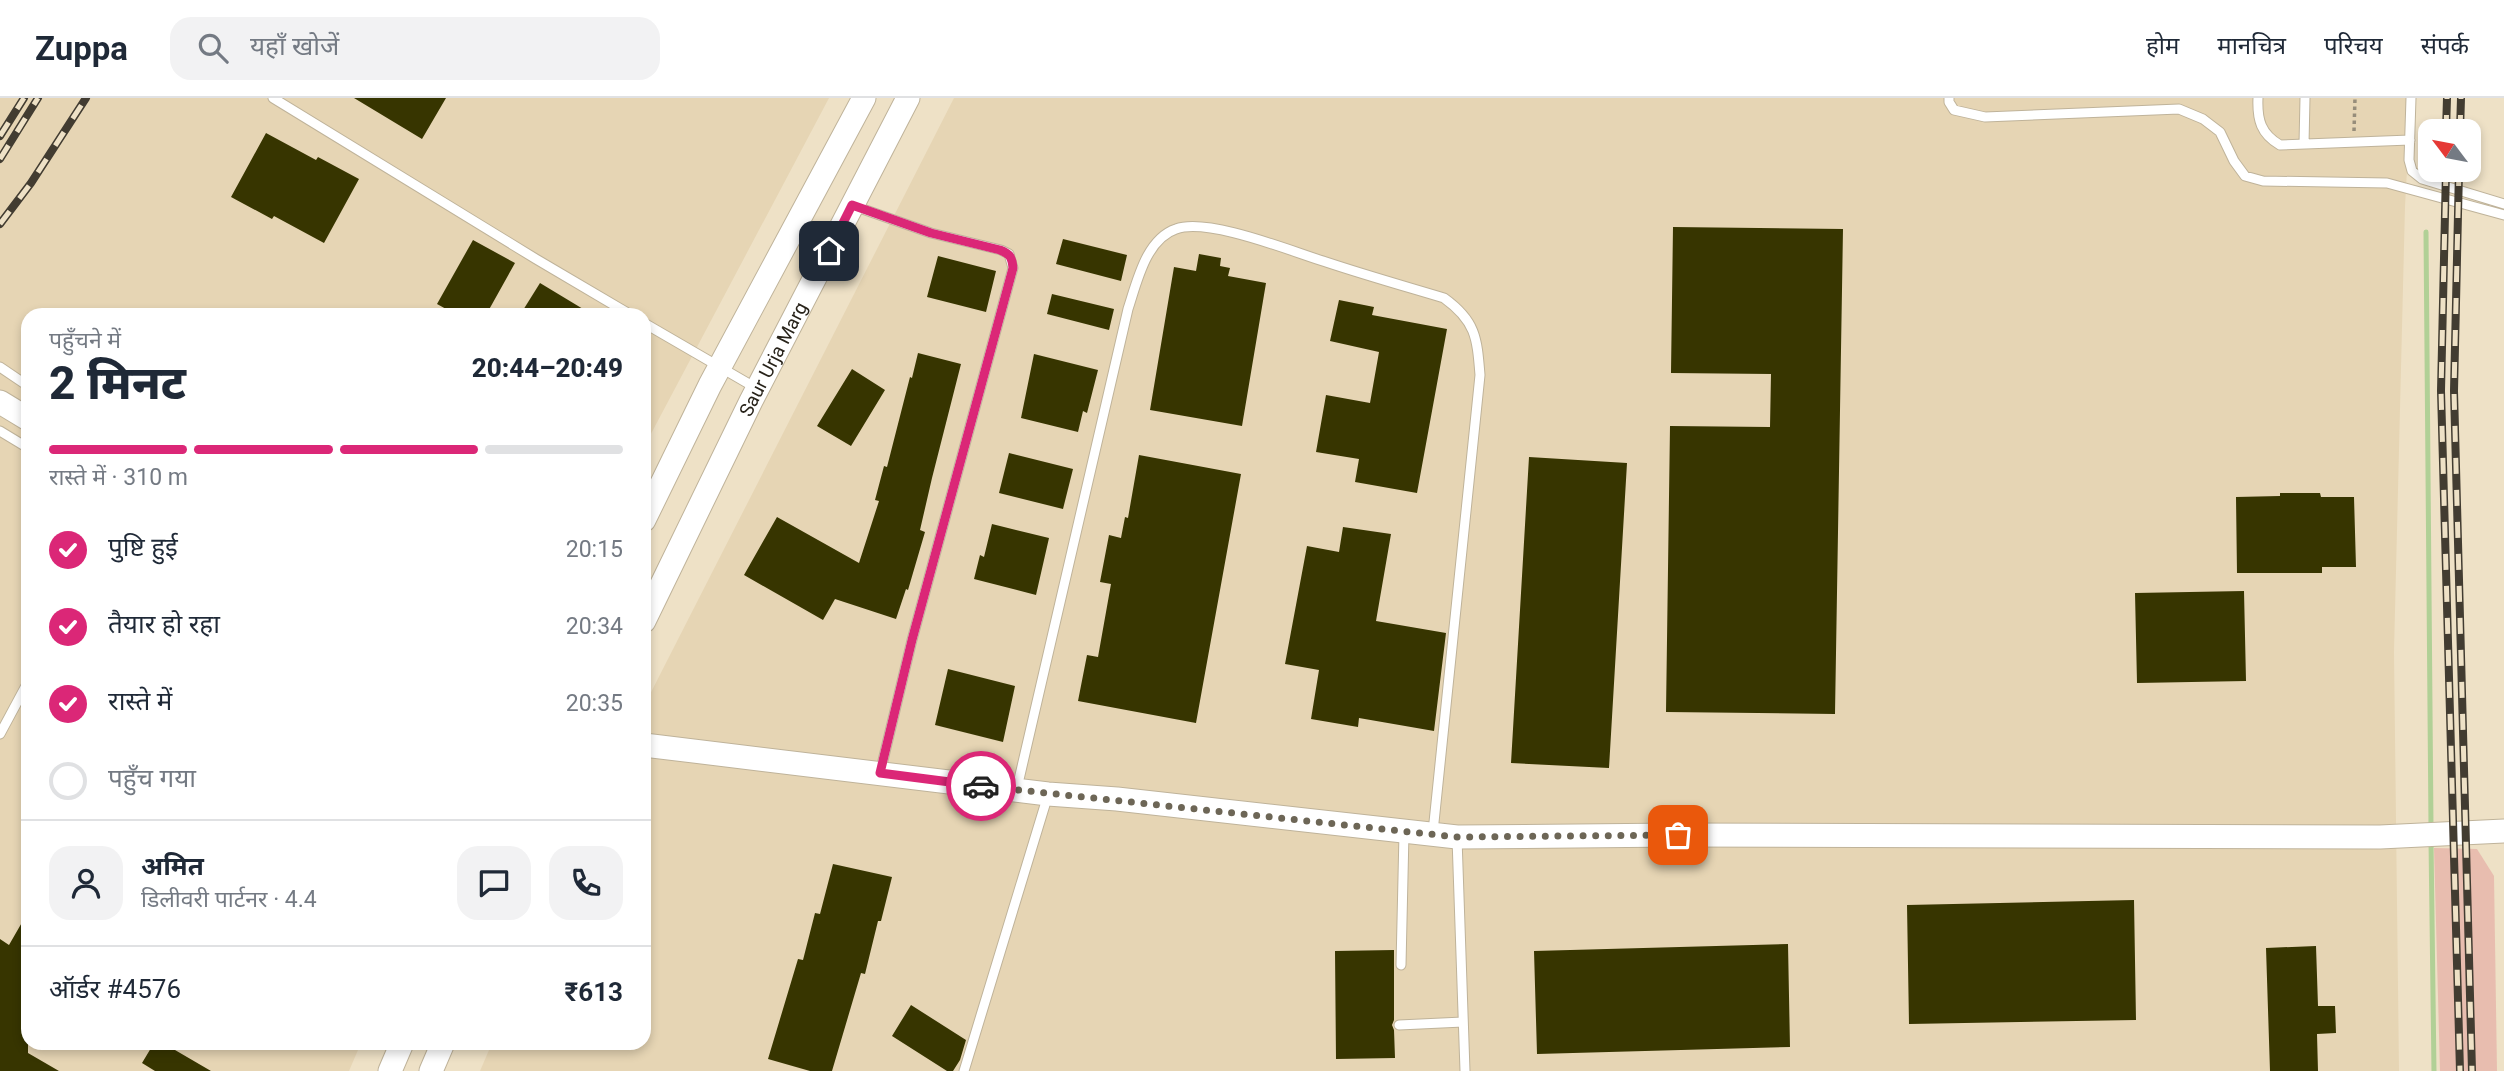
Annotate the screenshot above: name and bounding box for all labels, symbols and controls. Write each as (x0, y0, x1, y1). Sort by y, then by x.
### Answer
search box (170, 17, 660, 80)
text: Zuppa (35, 29, 128, 68)
icon: search (194, 29, 232, 67)
text: यहाँ खोजें (250, 31, 339, 61)
text: होम (2146, 32, 2179, 60)
text: मानचित्र (2217, 32, 2286, 60)
text: परिचय (2324, 32, 2383, 60)
text: संपर्क (2421, 32, 2469, 60)
north arrow (2418, 119, 2482, 182)
map controls (2418, 119, 2481, 182)
pin (799, 221, 859, 281)
icon: home (810, 232, 848, 270)
street label: Saur Urja Marg (734, 298, 812, 420)
text: पहुँचने में (49, 327, 121, 354)
text: 20:44–20:49 (472, 353, 623, 383)
text: 2 मिनट (49, 356, 186, 410)
text: रास्ते में · 310 m (49, 464, 188, 491)
icon: check (49, 531, 87, 569)
text: पुष्टि हुई (108, 532, 178, 562)
text: 20:15 (566, 536, 623, 563)
icon: check (49, 608, 87, 646)
text: तैयार हो रहा (108, 609, 220, 639)
text: 20:34 (566, 613, 623, 640)
icon: check (49, 685, 87, 723)
text: रास्ते में (108, 686, 172, 716)
text: 20:35 (566, 690, 623, 717)
courier (946, 751, 1016, 821)
text: पहुँच गया (108, 763, 196, 793)
icon: car (962, 767, 1000, 805)
pin (1648, 805, 1708, 865)
icon: bag (1659, 816, 1697, 854)
button: person (49, 846, 123, 920)
button: chat (457, 846, 531, 920)
button: phone (549, 846, 623, 920)
text: अमित (141, 851, 204, 881)
text: डिलीवरी पार्टनर · 4.4 (141, 886, 317, 913)
text: ऑर्डर #4576 (49, 974, 181, 1004)
text: ₹613 (565, 977, 623, 1007)

